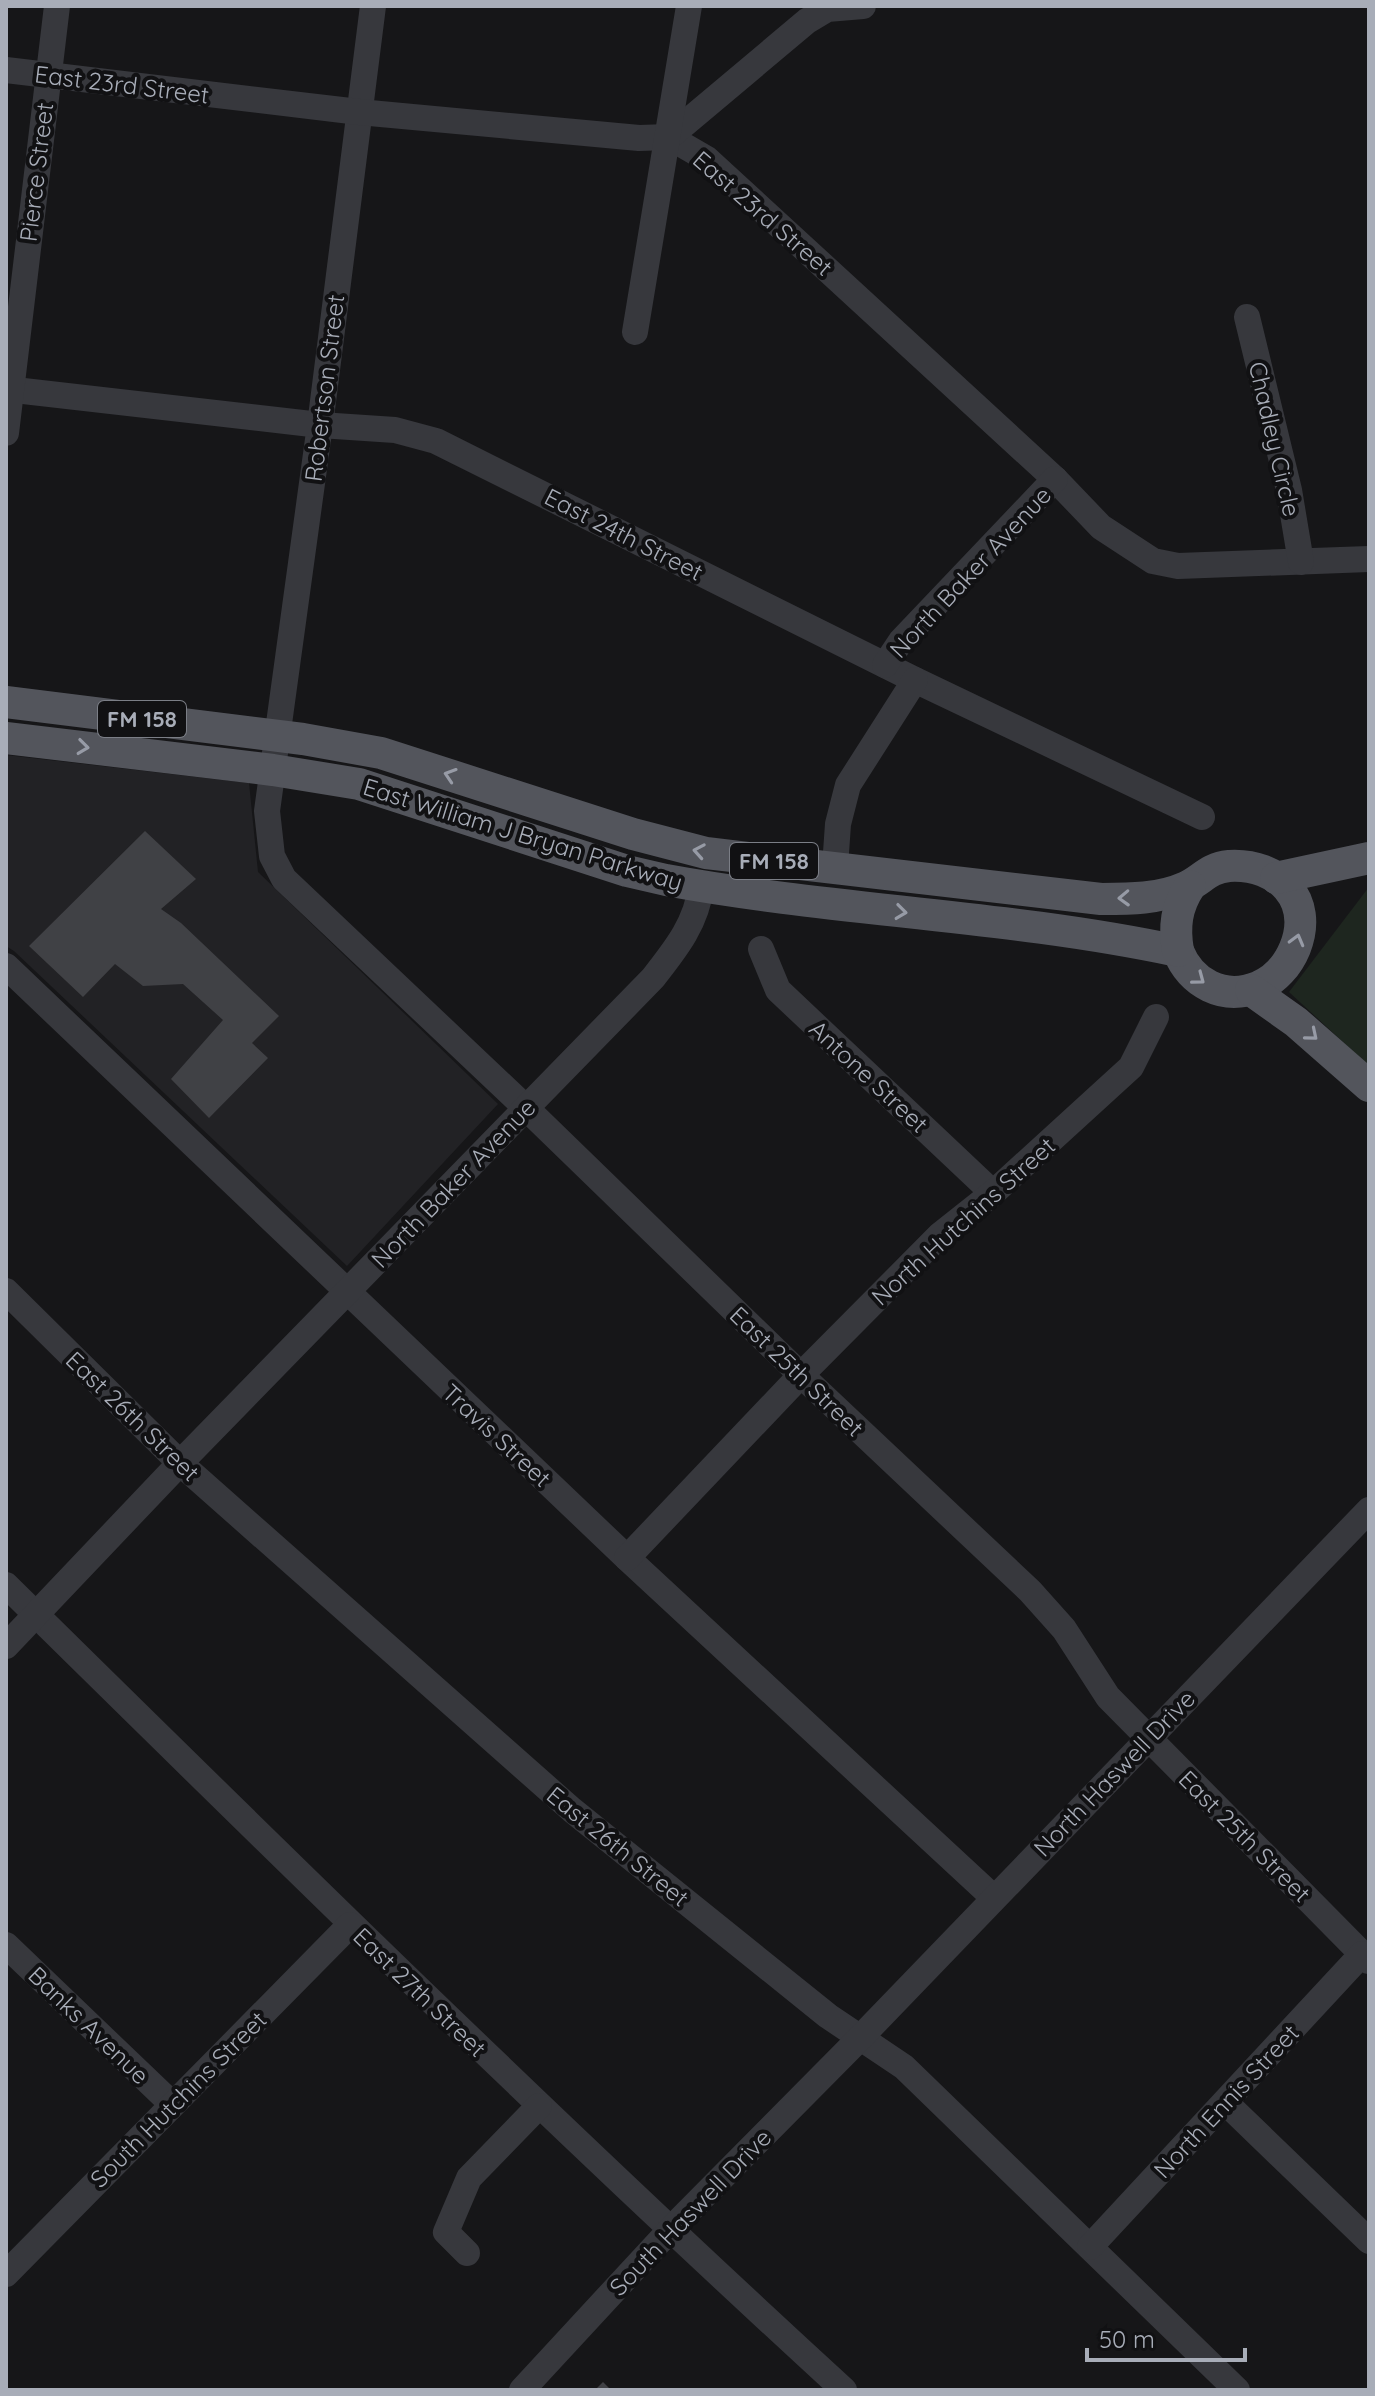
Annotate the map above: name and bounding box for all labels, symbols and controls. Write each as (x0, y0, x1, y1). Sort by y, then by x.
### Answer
street label: East 23rd Street (33, 58, 211, 110)
street label: Pierce Street (13, 101, 59, 243)
street label: East 23rd Street (687, 144, 839, 282)
street label: Robertson Street (298, 293, 350, 483)
street label: Chadley Circle (1243, 359, 1307, 519)
street label: North Baker Avenue (883, 480, 1057, 664)
street label: East 24th Street (540, 481, 708, 587)
road number: FM 158 (98, 701, 186, 737)
one-way arrow (77, 739, 90, 756)
one-way arrow (444, 768, 458, 784)
street label: East William J Bryan Parkway (360, 771, 686, 897)
road number: FM 158 (730, 843, 818, 879)
one-way arrow (692, 844, 705, 861)
one-way arrow (1117, 890, 1130, 907)
one-way arrow (895, 903, 908, 920)
one-way arrow (1287, 933, 1304, 947)
one-way arrow (1190, 969, 1205, 984)
street label: Antone Street (803, 1013, 935, 1139)
one-way arrow (1303, 1025, 1317, 1040)
street label: North Baker Avenue (365, 1092, 541, 1274)
street label: North Hutchins Street (865, 1131, 1061, 1311)
street label: East 25th Street (724, 1300, 870, 1442)
street label: East 26th Street (60, 1345, 206, 1487)
street label: Travis Street (436, 1377, 558, 1493)
street label: North Haswell Drive (1027, 1684, 1201, 1862)
street label: East 25th Street (1173, 1764, 1317, 1908)
street label: East 26th Street (541, 1780, 695, 1912)
street label: East 27th Street (347, 1921, 493, 2063)
street label: Banks Avenue (22, 1960, 156, 2090)
street label: South Hutchins Street (83, 2004, 273, 2194)
street label: North Ennis Street (1147, 2018, 1305, 2184)
street label: South Haswell Drive (603, 2122, 777, 2302)
scale bar (1087, 2312, 1245, 2362)
text: 50 m (1099, 2324, 1155, 2354)

